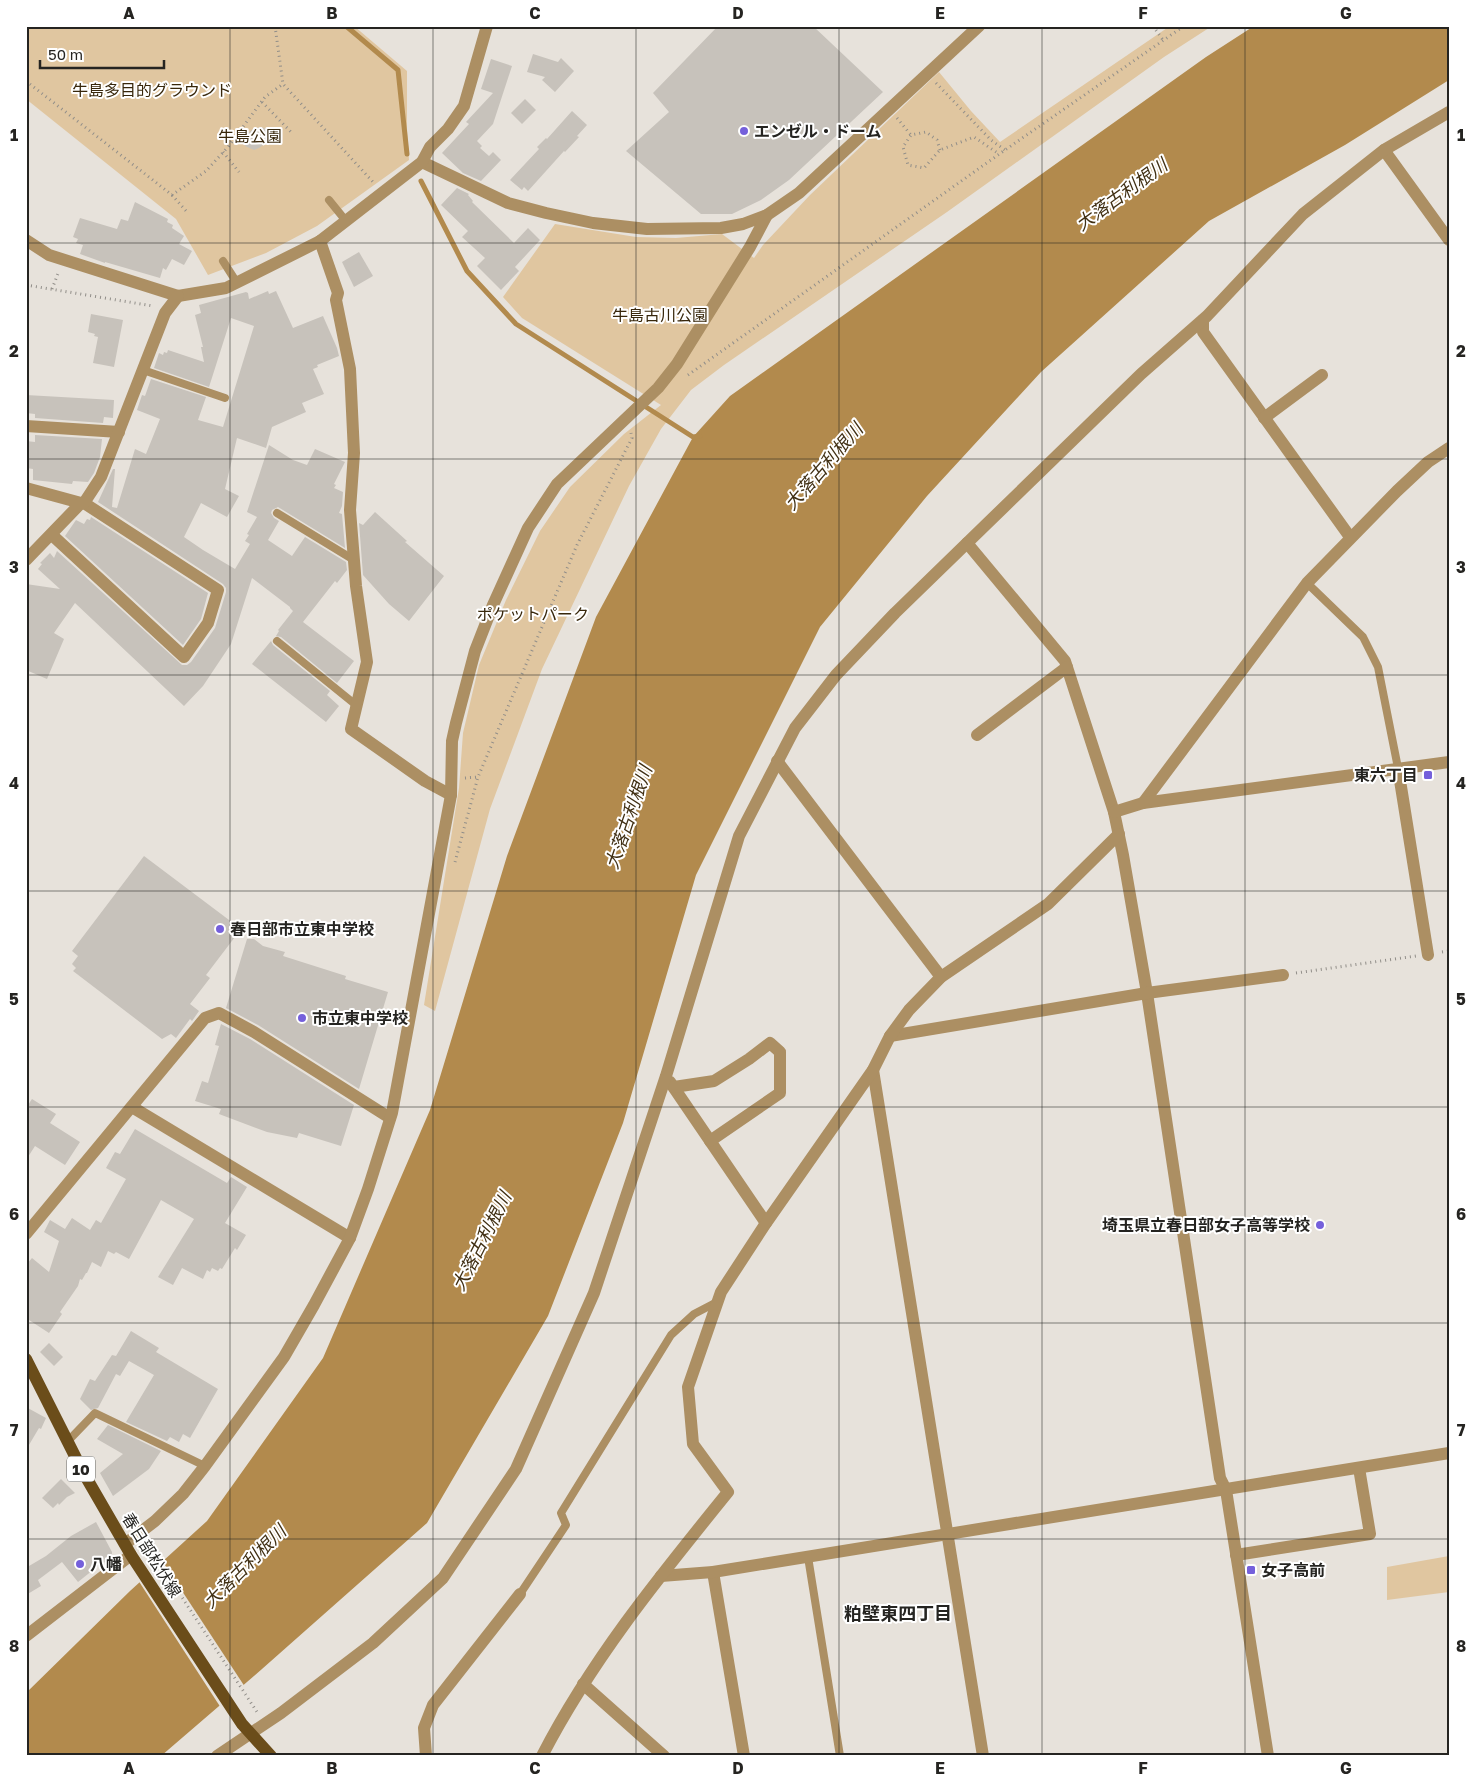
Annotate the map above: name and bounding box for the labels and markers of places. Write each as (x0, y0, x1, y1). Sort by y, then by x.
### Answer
place label: エンゼル・ドーム (754, 121, 882, 141)
marker: エンゼル・ドーム (738, 125, 750, 137)
place label: 東六丁目 (1354, 765, 1418, 785)
marker: 東六丁目 (1422, 769, 1434, 781)
place label: 春日部市立東中学校 (230, 919, 374, 939)
marker: 春日部市立東中学校 (214, 923, 226, 935)
place label: 市立東中学校 (312, 1008, 408, 1028)
marker: 市立東中学校 (296, 1012, 308, 1024)
place label: 埼玉県立春日部女子高等学校 (1102, 1215, 1310, 1235)
marker: 埼玉県立春日部女子高等学校 (1314, 1219, 1326, 1231)
place label: 八幡 (90, 1554, 122, 1574)
marker: 八幡 (74, 1558, 86, 1570)
place label: 女子高前 (1261, 1560, 1325, 1580)
marker: 女子高前 (1245, 1564, 1257, 1576)

